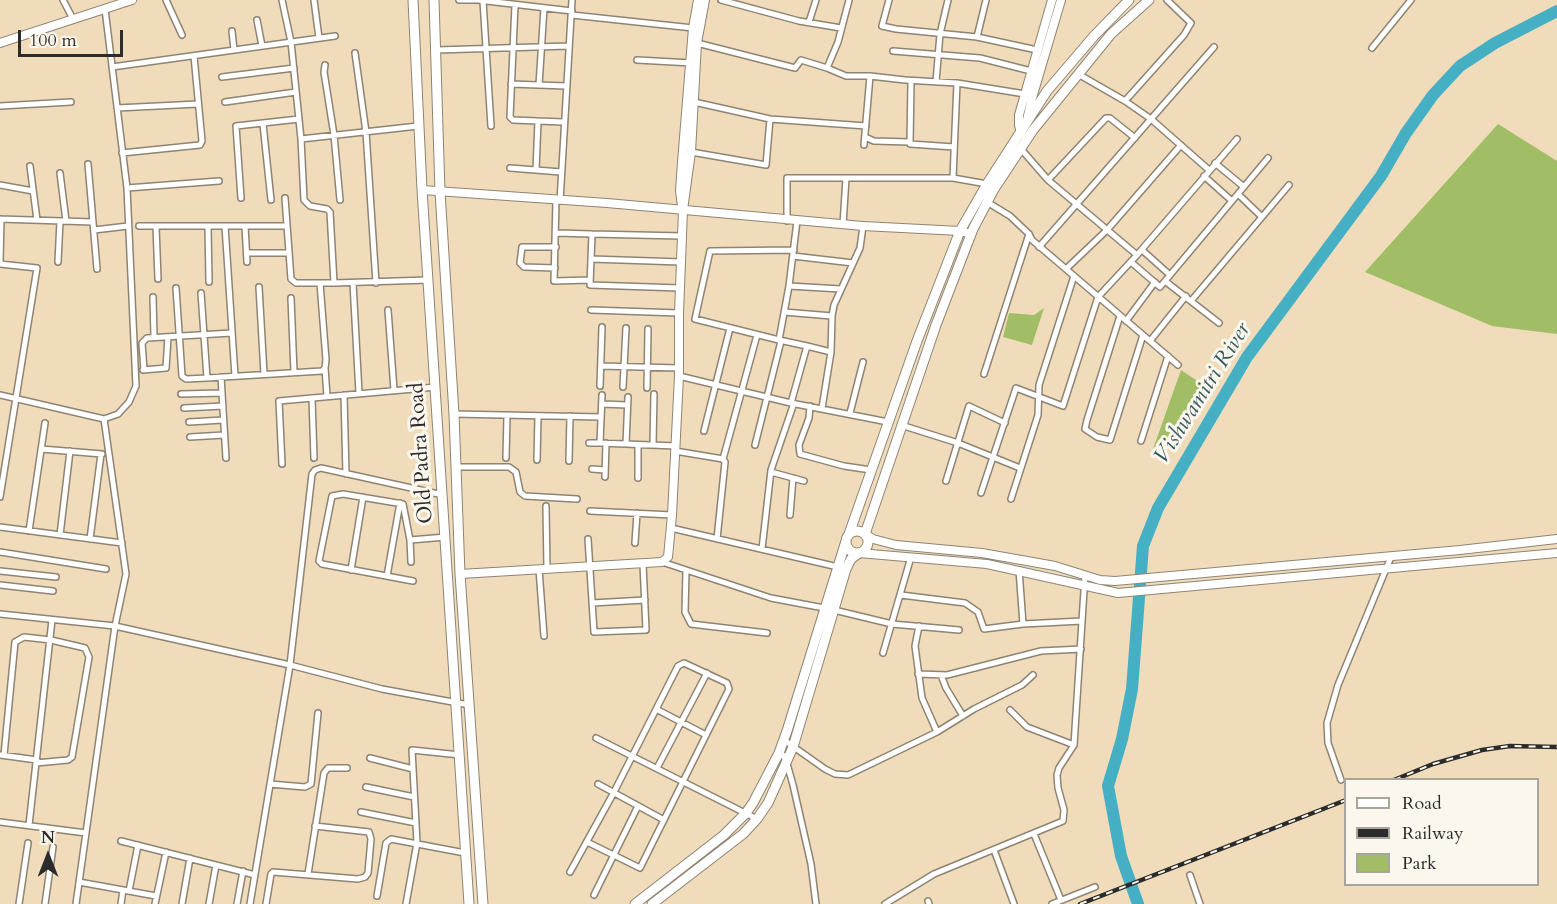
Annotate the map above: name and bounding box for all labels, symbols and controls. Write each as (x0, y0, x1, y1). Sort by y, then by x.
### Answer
scale bar (21, 18, 126, 56)
text: 100 m (29, 28, 77, 53)
water label: Vishwamitri River (1149, 319, 1257, 469)
street label: Old Padra Road (404, 382, 440, 524)
legend (1344, 778, 1539, 886)
text: Road (1402, 791, 1442, 816)
text: Railway (1402, 821, 1464, 846)
north arrow (18, 826, 78, 886)
text: N (41, 827, 55, 849)
text: Park (1402, 851, 1437, 876)

